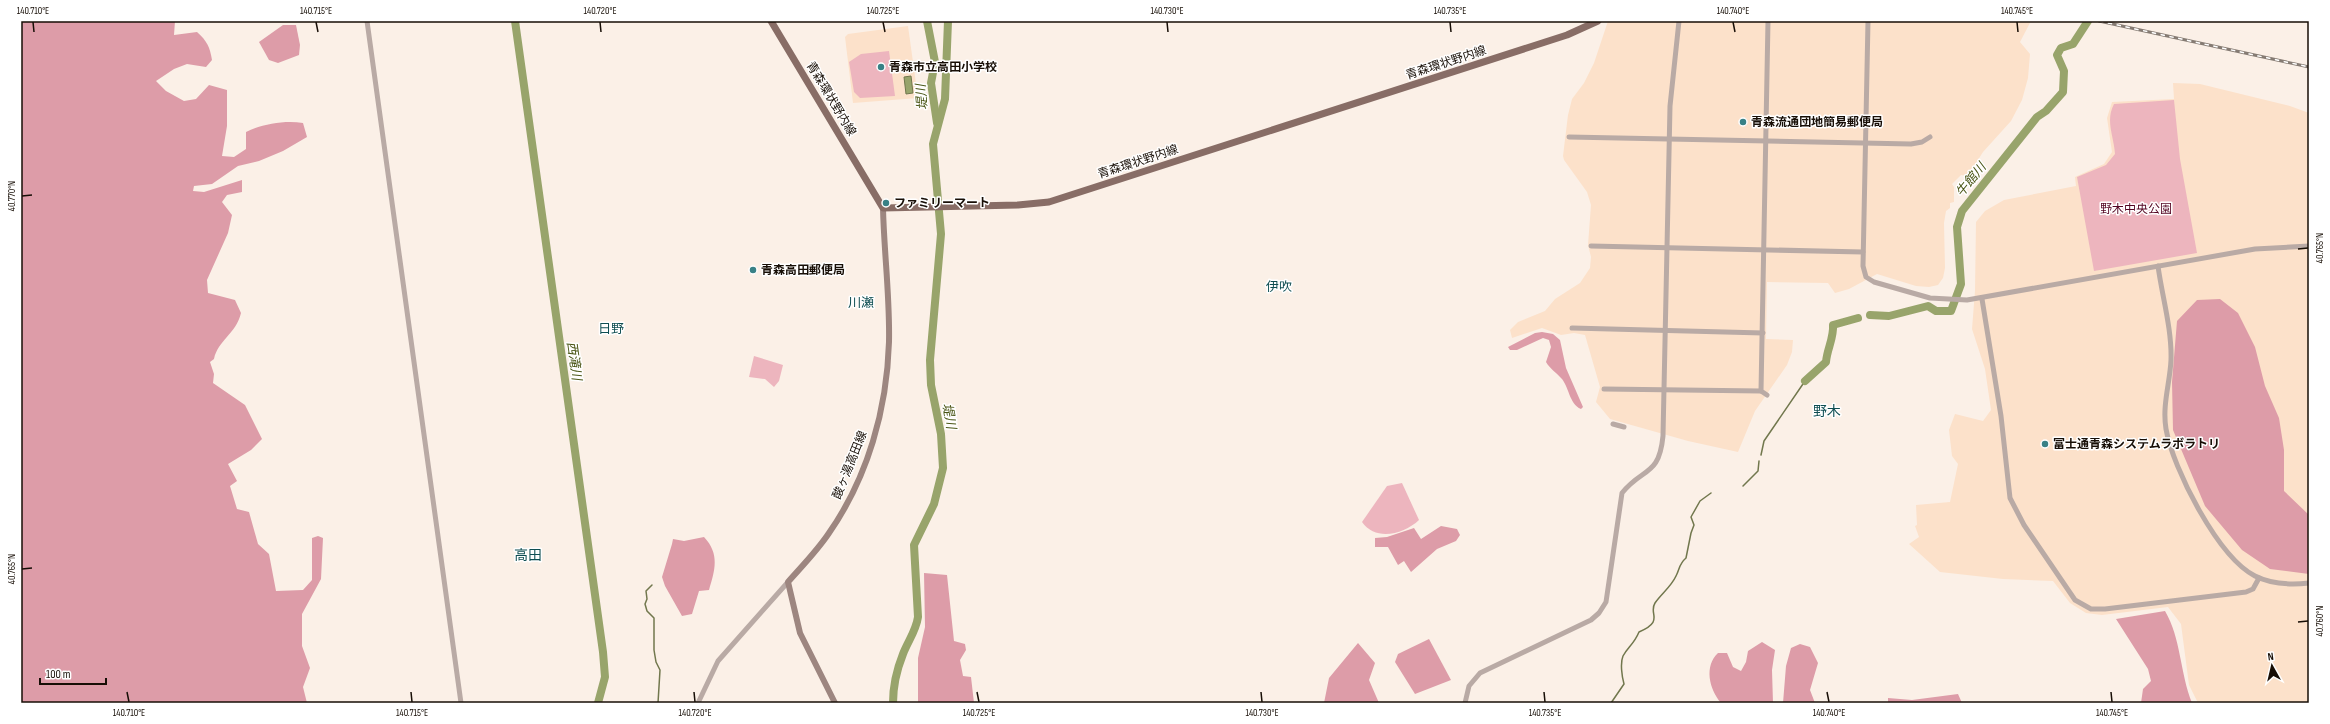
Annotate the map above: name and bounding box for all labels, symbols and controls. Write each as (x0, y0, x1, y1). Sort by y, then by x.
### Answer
text: 140.710°E (17, 5, 49, 17)
text: 140.715°E (300, 5, 332, 17)
text: 140.720°E (583, 5, 617, 17)
text: 140.725°E (867, 5, 899, 17)
text: 140.730°E (1150, 5, 1184, 17)
text: 140.735°E (1434, 5, 1466, 17)
text: 140.740°E (1717, 5, 1749, 17)
text: 140.745°E (2001, 5, 2033, 17)
street label: 青森環状野内線 (1404, 43, 1488, 83)
street label: 青森環状野内線 (803, 59, 859, 139)
place label: 青森市立高田小学校 (889, 60, 997, 75)
marker: 青森市立高田小学校 (876, 62, 886, 72)
water label: 堤川 (913, 81, 931, 111)
place label: 青森流通団地簡易郵便局 (1751, 115, 1883, 130)
marker: 青森流通団地簡易郵便局 (1738, 117, 1748, 127)
street label: 青森環状野内線 (1096, 142, 1180, 182)
water label: 牛館川 (1953, 158, 1991, 200)
text: 40.770°N (6, 181, 18, 211)
place label: ファミリーマート (894, 196, 990, 211)
marker: ファミリーマート (881, 198, 891, 208)
park label: 野木中央公園 (2100, 202, 2172, 217)
text: 40.765°N (2314, 233, 2326, 263)
place label: 青森高田郵便局 (761, 263, 845, 278)
marker: 青森高田郵便局 (748, 265, 758, 275)
district label: 伊吹 (1266, 279, 1292, 295)
district label: 川瀬 (848, 295, 874, 311)
district label: 日野 (598, 321, 624, 337)
water label: 西滝川 (563, 341, 585, 383)
water label: 堤川 (939, 402, 959, 432)
district label: 野木 (1813, 403, 1841, 420)
street label: 酸ヶ湯高田線 (830, 429, 870, 501)
place label: 富士通青森システムラボラトリ (2053, 437, 2220, 452)
marker: 富士通青森システムラボラトリ (2040, 439, 2050, 449)
district label: 高田 (514, 547, 542, 564)
text: 40.765°N (6, 554, 18, 584)
text: 40.760°N (2314, 606, 2326, 636)
north arrow (2252, 646, 2292, 686)
text: N (2267, 650, 2275, 663)
scale bar (40, 660, 106, 686)
text: 100 m (46, 667, 71, 682)
text: 140.710°E (113, 707, 145, 719)
text: 140.715°E (396, 707, 428, 719)
text: 140.720°E (678, 707, 712, 719)
text: 140.725°E (963, 707, 995, 719)
text: 140.730°E (1245, 707, 1279, 719)
text: 140.735°E (1529, 707, 1561, 719)
text: 140.740°E (1813, 707, 1845, 719)
text: 140.745°E (2096, 707, 2128, 719)

